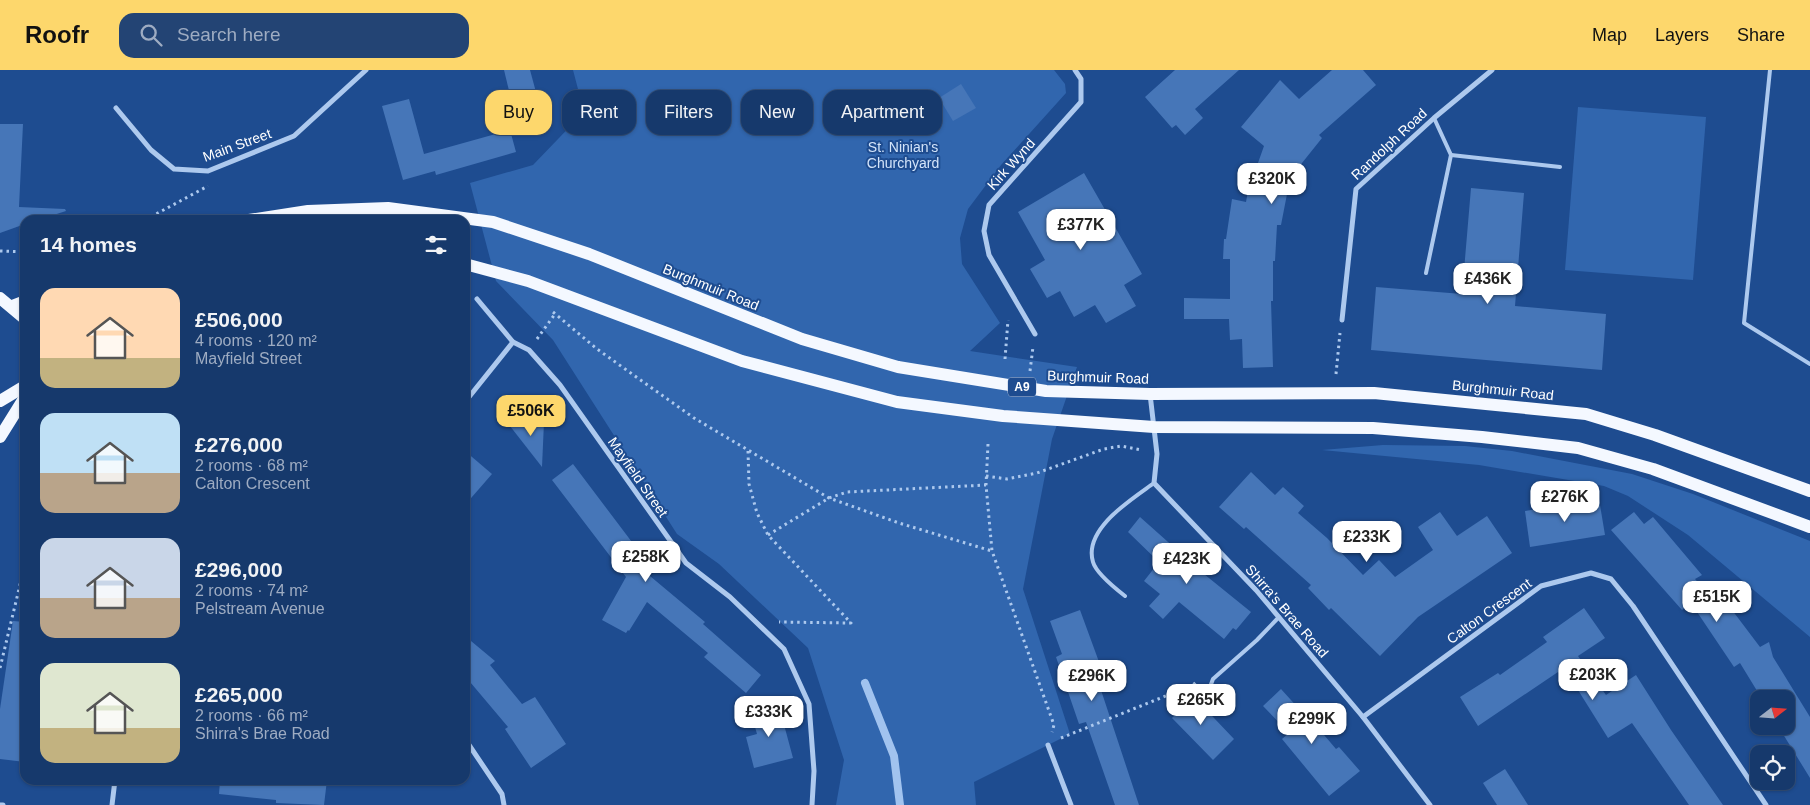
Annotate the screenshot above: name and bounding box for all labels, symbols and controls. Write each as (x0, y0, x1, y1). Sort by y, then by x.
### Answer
search box (119, 13, 469, 58)
text: Roofr (25, 21, 89, 48)
icon: search (137, 21, 165, 49)
text: Search here (177, 24, 281, 45)
text: Map (1592, 25, 1627, 45)
text: Layers (1655, 25, 1709, 45)
text: Share (1737, 25, 1785, 45)
chip: Buy (485, 90, 552, 135)
chip: Rent (562, 90, 636, 135)
chip: Filters (646, 90, 731, 135)
chip: New (741, 90, 813, 135)
chip: Apartment (823, 90, 942, 135)
street label: Randolph Road (1348, 105, 1430, 183)
street label: Main Street (201, 125, 273, 165)
street label: Kirk Wynd (984, 135, 1038, 193)
park label: St. Ninian's Churchyard (867, 139, 939, 171)
pin: £320K (1237, 162, 1307, 205)
text: £320K (1248, 170, 1296, 187)
pin: £377K (1046, 208, 1116, 251)
text: £377K (1057, 216, 1105, 233)
icon: filters (422, 231, 450, 259)
text: 14 homes (40, 233, 137, 256)
street label: Burghmuir Road (661, 260, 761, 314)
pin: £436K (1453, 262, 1523, 305)
text: £436K (1464, 270, 1512, 287)
icon: home (80, 308, 140, 368)
text: £506,000 (195, 308, 283, 331)
text: 4 rooms · 120 m² (195, 332, 317, 349)
text: Mayfield Street (195, 350, 302, 367)
street label: Burghmuir Road (1047, 367, 1149, 387)
street label: Burghmuir Road (1451, 377, 1555, 403)
road number: A9 (1008, 378, 1036, 396)
pin: £506K (496, 394, 566, 437)
text: £506K (507, 402, 555, 419)
icon: home (80, 433, 140, 493)
text: £276,000 (195, 433, 283, 456)
street label: Mayfield Street (605, 434, 671, 520)
text: 2 rooms · 68 m² (195, 457, 308, 474)
text: Calton Crescent (195, 475, 310, 492)
pin: £276K (1530, 480, 1600, 523)
text: £276K (1541, 488, 1589, 505)
pin: £233K (1332, 520, 1402, 563)
text: £233K (1343, 528, 1391, 545)
pin: £258K (611, 540, 681, 583)
pin: £423K (1152, 542, 1222, 585)
text: £258K (622, 548, 670, 565)
text: £423K (1163, 550, 1211, 567)
icon: home (80, 558, 140, 618)
text: £296,000 (195, 558, 283, 581)
street label: Shirra's Brae Road (1242, 561, 1332, 661)
street label: Calton Crescent (1444, 575, 1534, 647)
pin: £515K (1682, 580, 1752, 623)
text: 2 rooms · 74 m² (195, 582, 308, 599)
text: £515K (1693, 588, 1741, 605)
text: Pelstream Avenue (195, 600, 325, 617)
pin: £203K (1558, 658, 1628, 701)
pin: £296K (1057, 660, 1127, 702)
text: £203K (1569, 666, 1617, 683)
text: £296K (1068, 667, 1116, 684)
icon: home (80, 683, 140, 743)
text: £265,000 (195, 683, 283, 706)
pin: £265K (1166, 684, 1236, 726)
north arrow (1750, 690, 1795, 735)
map controls (1750, 690, 1795, 790)
text: £265K (1177, 691, 1225, 708)
pin: £333K (734, 696, 804, 738)
pin: £299K (1277, 702, 1347, 745)
text: £333K (745, 703, 793, 720)
text: 2 rooms · 66 m² (195, 707, 308, 724)
text: £299K (1288, 710, 1336, 727)
text: Shirra's Brae Road (195, 725, 330, 742)
button: locate (1750, 745, 1795, 790)

